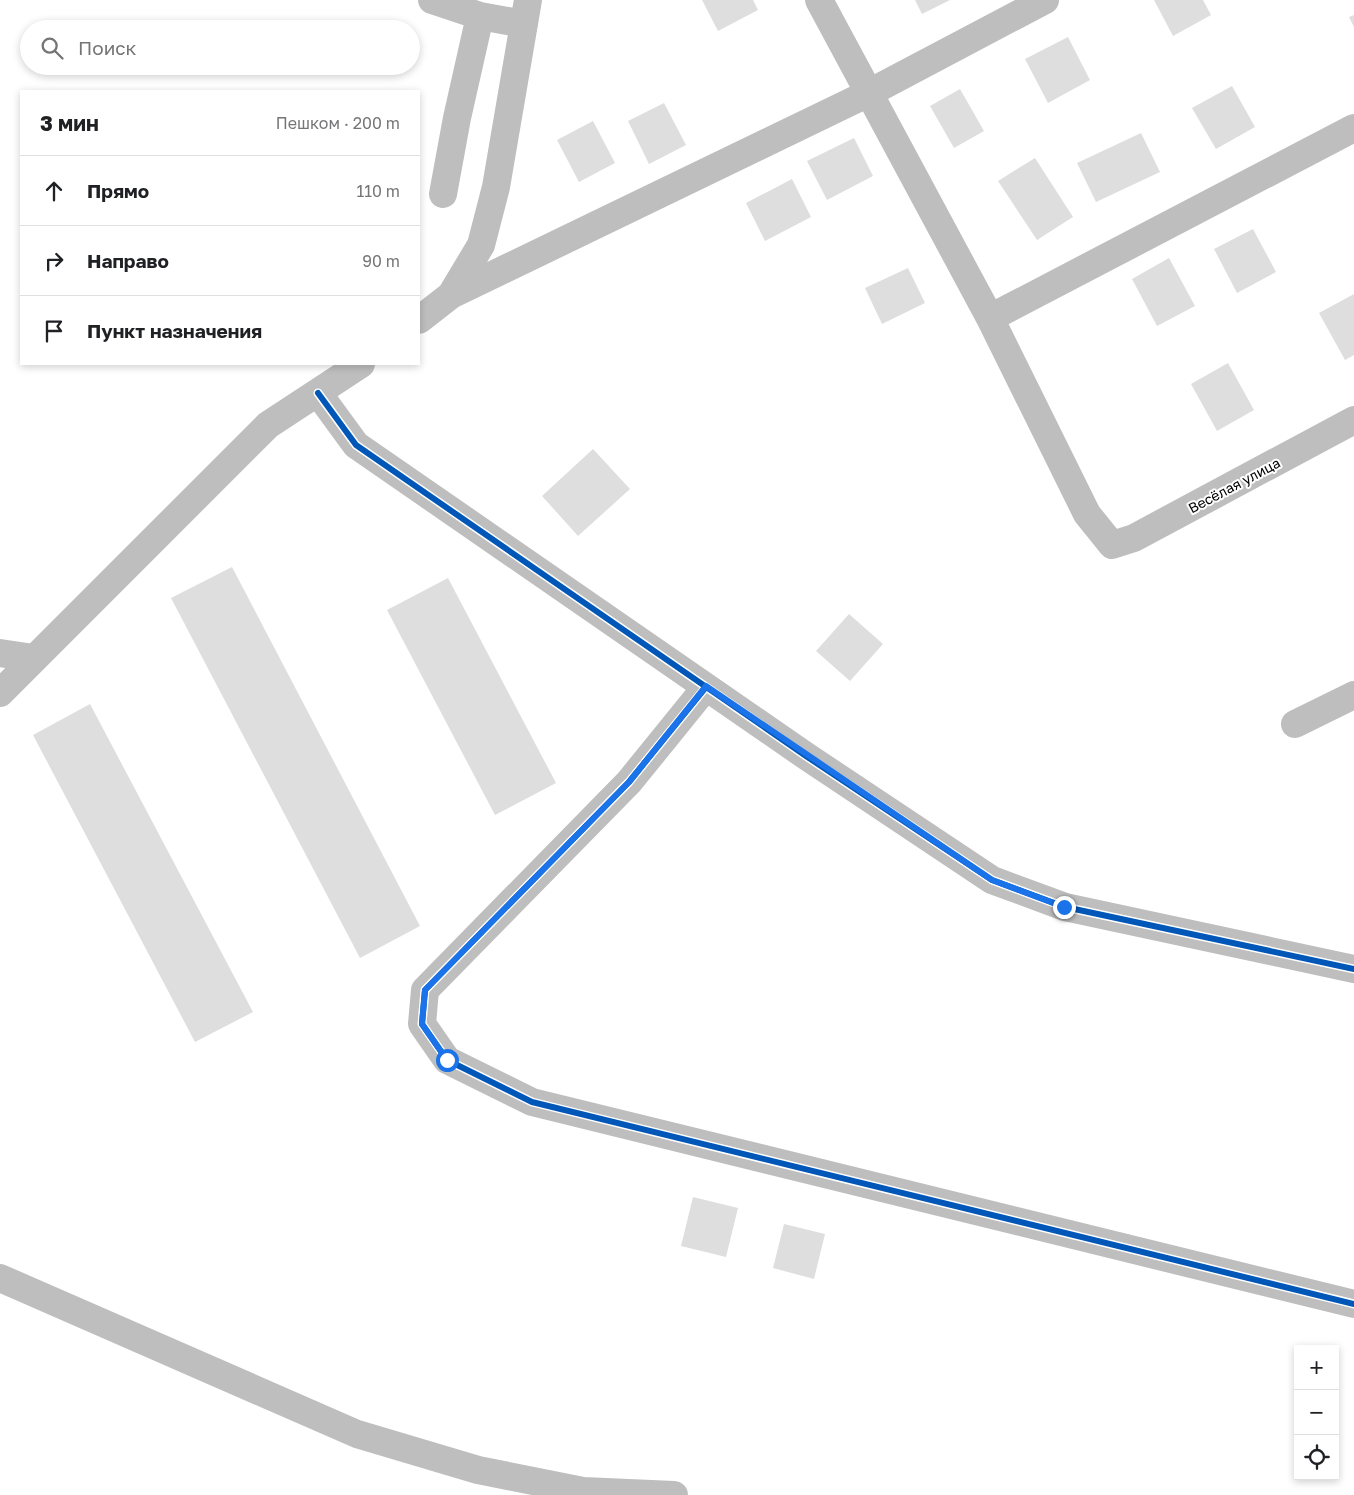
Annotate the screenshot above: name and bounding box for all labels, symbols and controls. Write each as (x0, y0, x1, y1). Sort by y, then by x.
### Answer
search box (20, 20, 420, 75)
icon: search (38, 34, 66, 62)
text: Поиск (78, 36, 137, 59)
text: 3 мин (40, 110, 99, 136)
text: Пешком · 200 m (276, 113, 400, 133)
icon: ahead (40, 177, 68, 205)
text: Прямо (87, 179, 149, 202)
text: 110 m (356, 181, 400, 201)
icon: right (40, 247, 68, 275)
text: Направо (87, 249, 169, 272)
text: 90 m (362, 251, 400, 271)
icon: arrive (40, 317, 68, 345)
text: Пункт назначения (87, 319, 262, 342)
street label: Весёлая улица (1185, 454, 1283, 516)
route end (1053, 896, 1076, 919)
route start (436, 1049, 459, 1072)
map controls (1294, 1345, 1339, 1480)
button: + (1294, 1345, 1339, 1390)
button: − (1294, 1390, 1339, 1435)
button: locate (1294, 1435, 1339, 1480)

